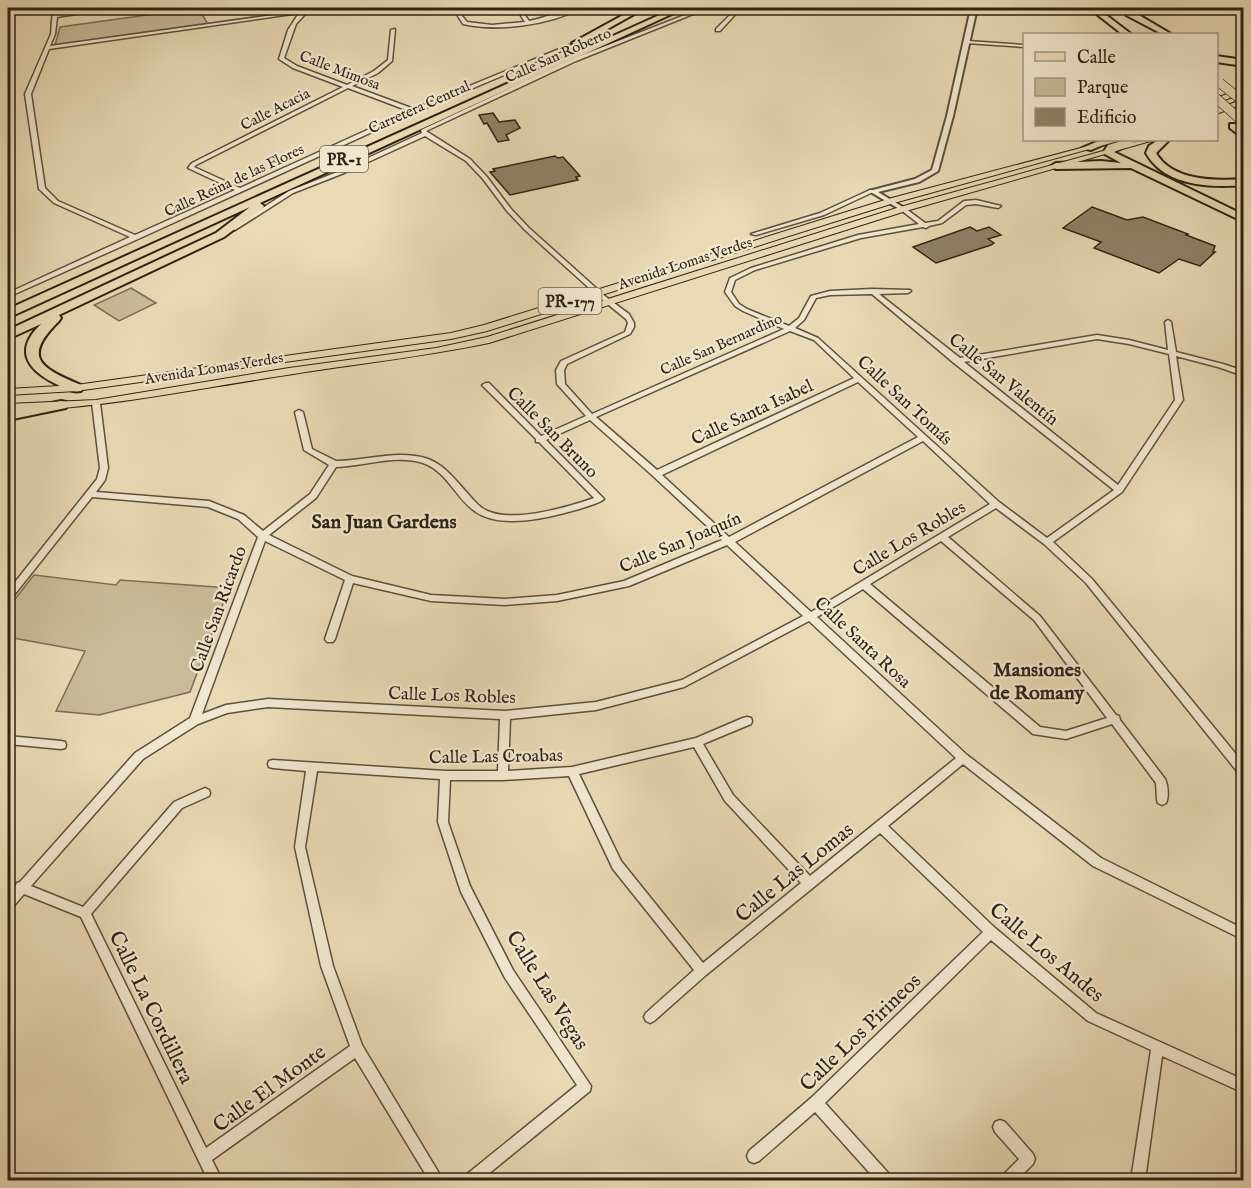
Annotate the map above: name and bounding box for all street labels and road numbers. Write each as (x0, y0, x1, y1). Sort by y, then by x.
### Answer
street label: Calle San Roberto (502, 24, 614, 87)
street label: Calle Mimosa (297, 46, 383, 95)
street label: Carretera Central (365, 76, 474, 138)
street label: Calle Acacia (237, 84, 314, 135)
street label: Calle Reina de las Flores (161, 140, 307, 221)
road number: PR-1 (320, 146, 368, 172)
street label: Avenida Lomas Verdes (615, 233, 755, 294)
road number: PR-177 (538, 288, 602, 314)
street label: Calle San Bernardino (657, 309, 785, 380)
street label: Calle San Valentín (943, 329, 1063, 432)
street label: Avenida Lomas Verdes (142, 348, 285, 389)
street label: Calle San Tomás (851, 351, 957, 451)
street label: Calle Santa Isabel (688, 375, 817, 452)
street label: Calle San Bruno (501, 382, 603, 484)
street label: Calle Los Robles (849, 497, 970, 582)
street label: Calle San Joaquín (616, 507, 745, 579)
street label: Calle San Ricardo (186, 543, 253, 676)
street label: Calle Santa Rosa (809, 592, 915, 694)
street label: Calle Los Robles (388, 683, 516, 710)
street label: Calle Las Croabas (429, 745, 563, 770)
street label: Calle Las Lomas (730, 817, 860, 929)
street label: Calle Los Andes (983, 897, 1109, 1009)
street label: Calle Las Vegas (499, 926, 594, 1056)
street label: Calle La Cordillera (102, 927, 200, 1089)
street label: Calle Los Pirineos (795, 968, 928, 1098)
street label: Calle El Monte (208, 1039, 332, 1139)

